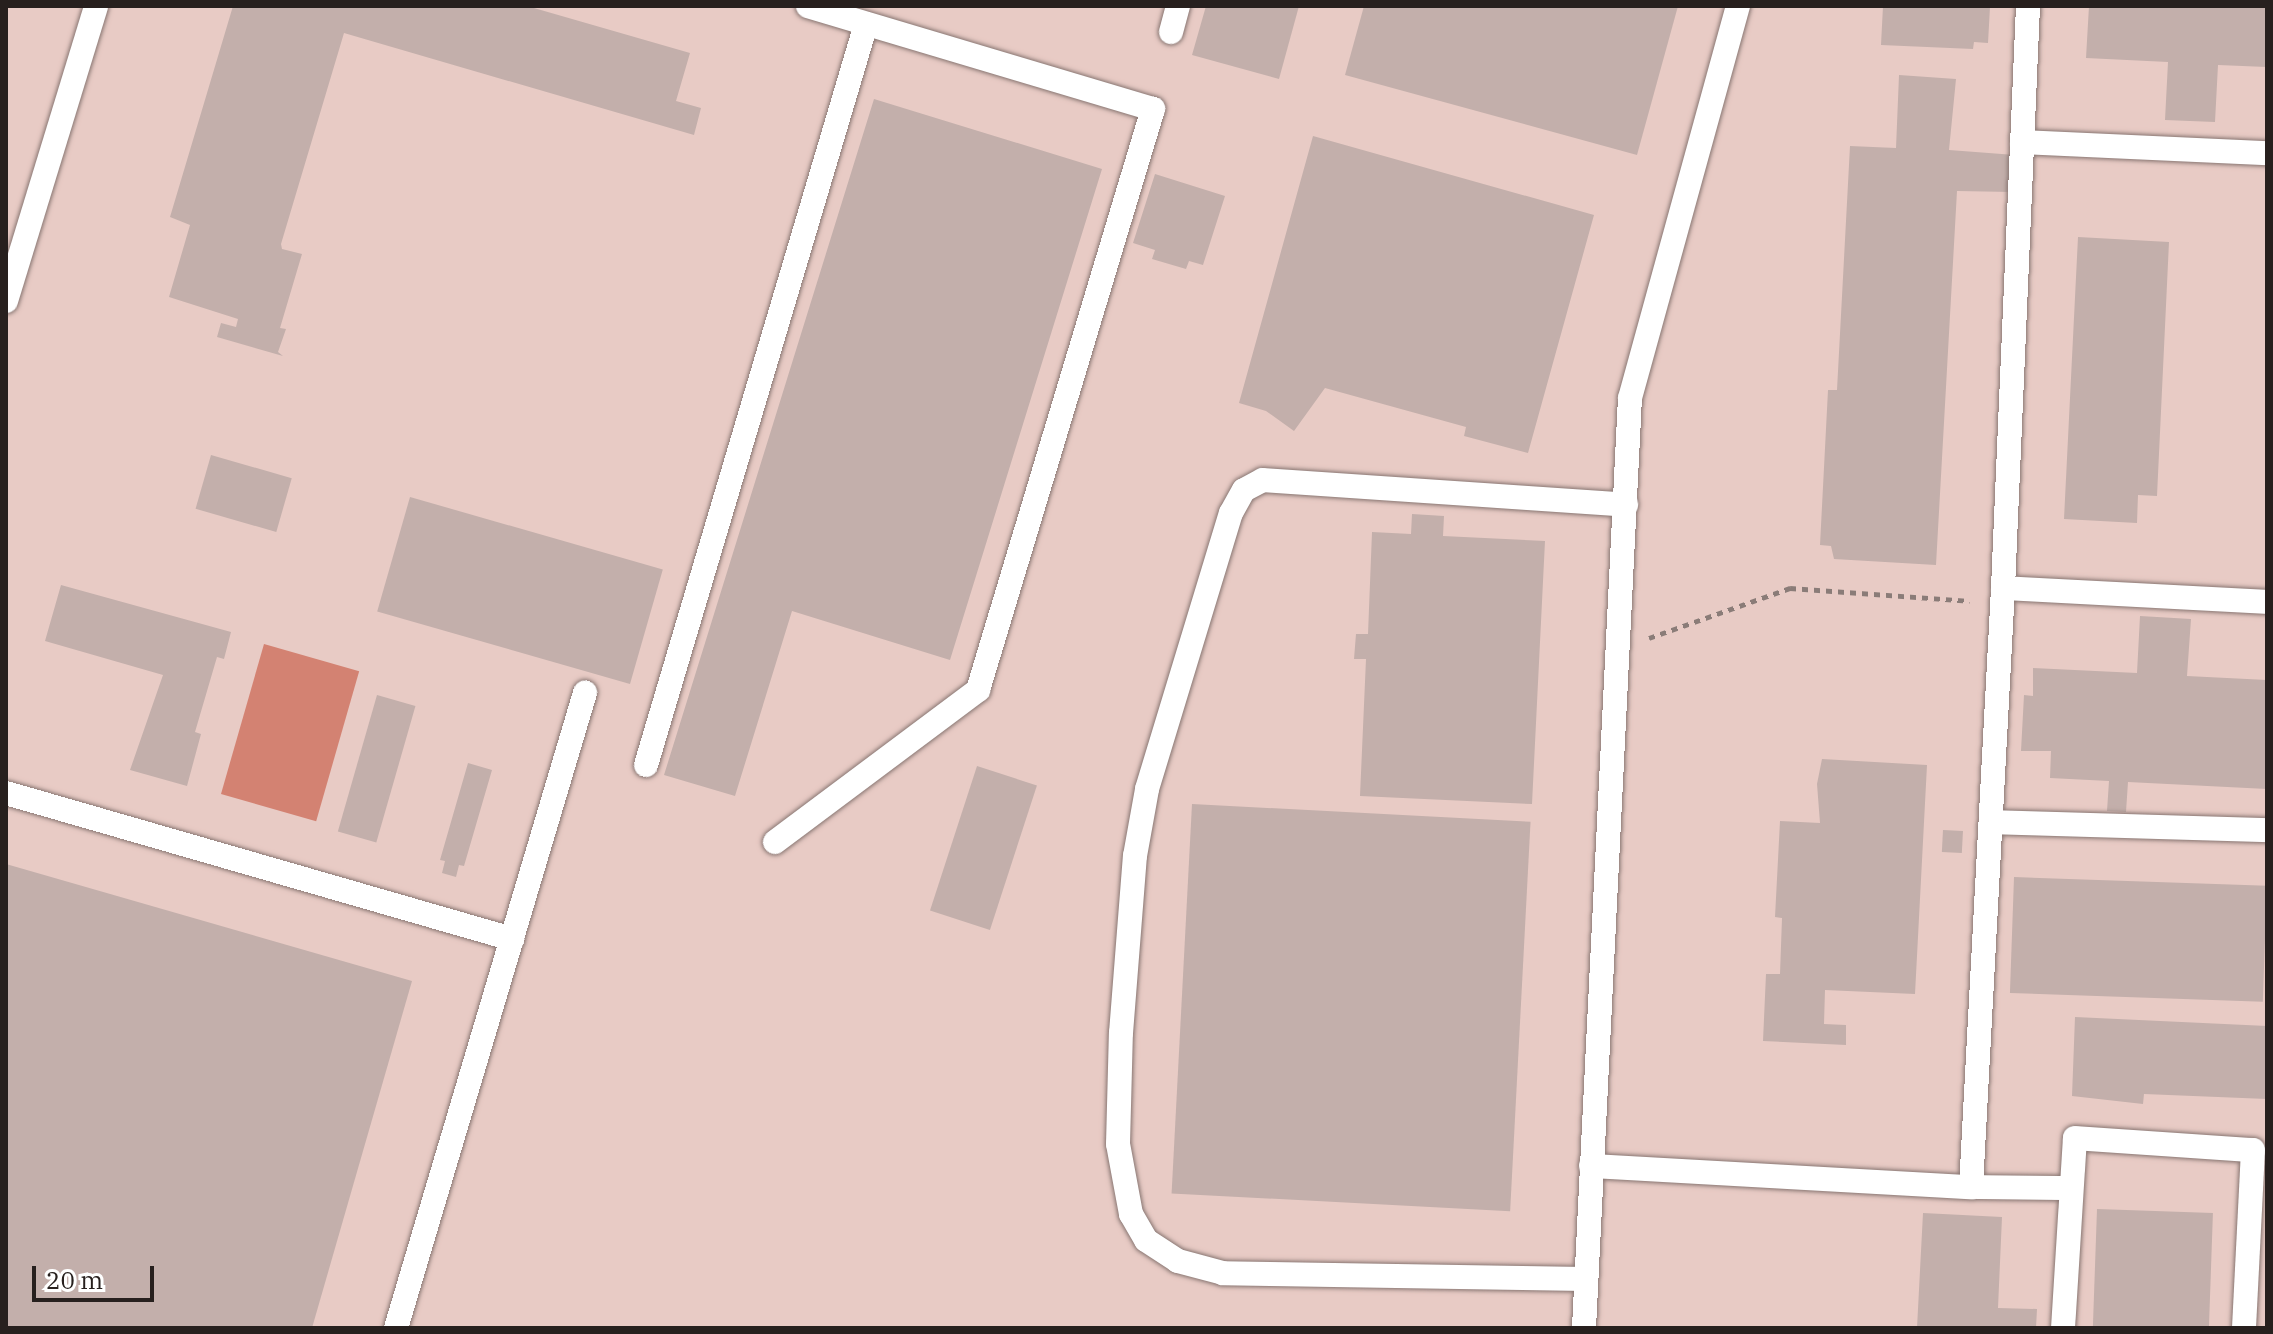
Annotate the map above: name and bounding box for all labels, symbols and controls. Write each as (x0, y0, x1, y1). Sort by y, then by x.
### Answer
scale bar (36, 1250, 158, 1300)
text: 20 m (46, 1264, 103, 1296)

